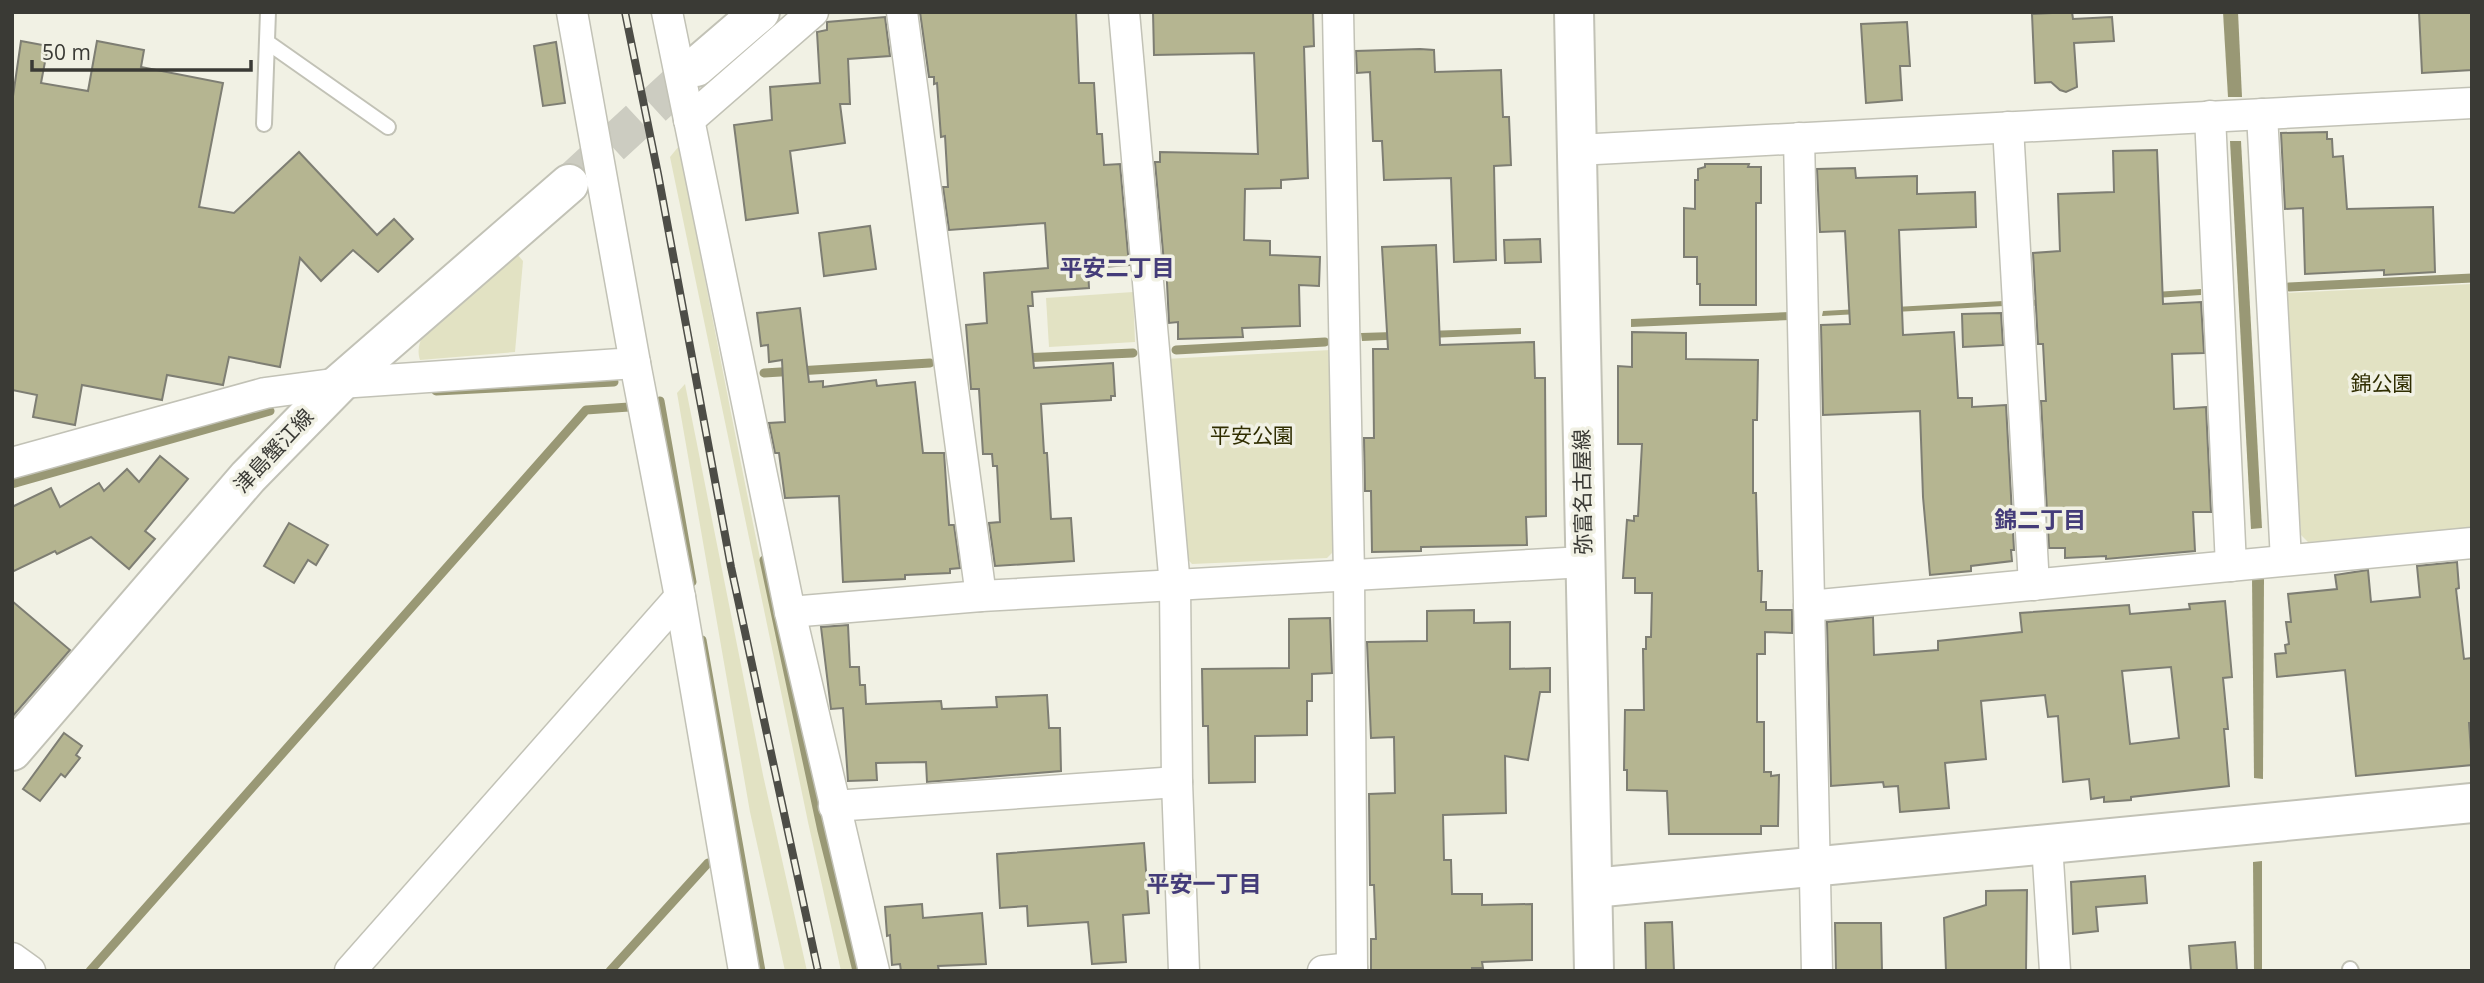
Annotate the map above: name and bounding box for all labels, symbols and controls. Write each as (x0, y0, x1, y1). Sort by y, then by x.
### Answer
scale bar (32, 28, 250, 72)
text: 50 m (42, 38, 91, 66)
district label: 平安二丁目 (1060, 251, 1175, 283)
park label: 錦公園 (2351, 369, 2414, 397)
street label: 津島蟹江線 (227, 402, 319, 498)
park label: 平安公園 (1210, 421, 1294, 449)
street label: 弥富名古屋線 (1567, 429, 1597, 555)
district label: 錦二丁目 (1994, 503, 2086, 535)
district label: 平安一丁目 (1147, 867, 1262, 899)

